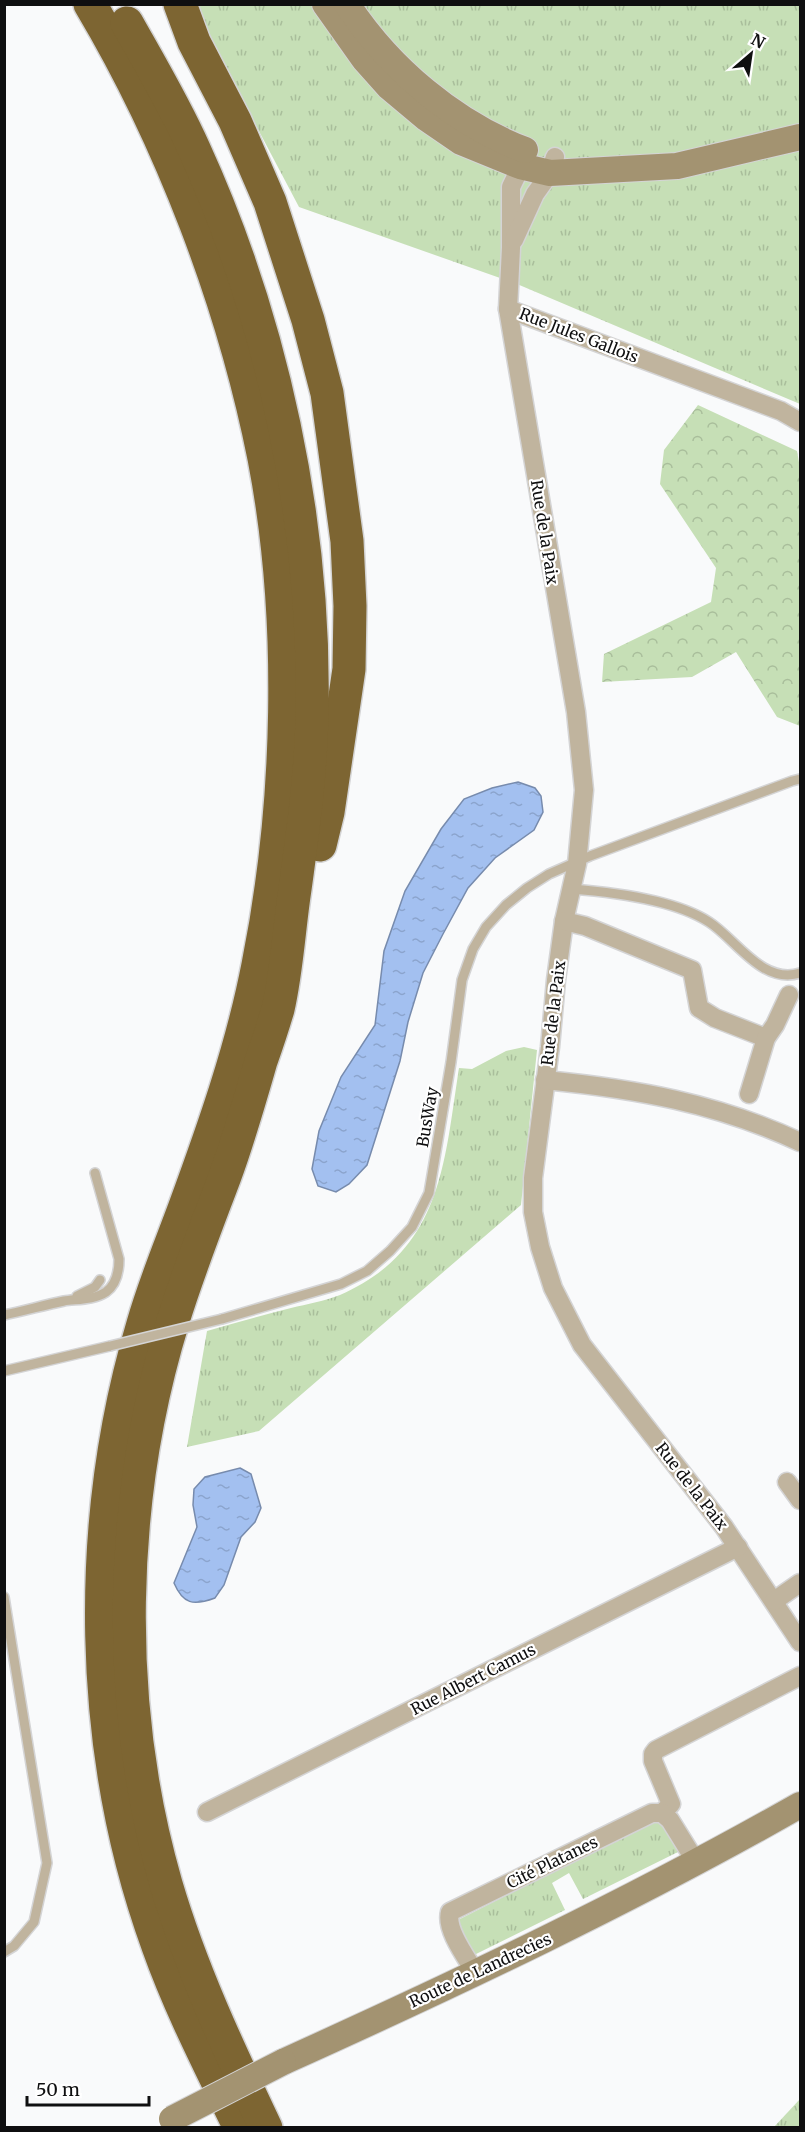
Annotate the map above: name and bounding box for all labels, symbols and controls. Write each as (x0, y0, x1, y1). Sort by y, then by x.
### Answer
north arrow (721, 24, 781, 84)
text: N (748, 29, 769, 53)
street label: Rue Jules Gallois (517, 303, 641, 367)
street label: Rue de la Paix (527, 478, 563, 586)
street label: Rue de la Paix (537, 959, 569, 1067)
street label: BusWay (412, 1085, 442, 1149)
street label: Rue de la Paix (652, 1438, 733, 1534)
street label: Rue Albert Camus (407, 1639, 539, 1719)
street label: Cité Platanes (503, 1831, 601, 1893)
street label: Route de Landrecies (406, 1928, 554, 2012)
scale bar (27, 2069, 148, 2107)
text: 50 m (36, 2078, 80, 2101)

